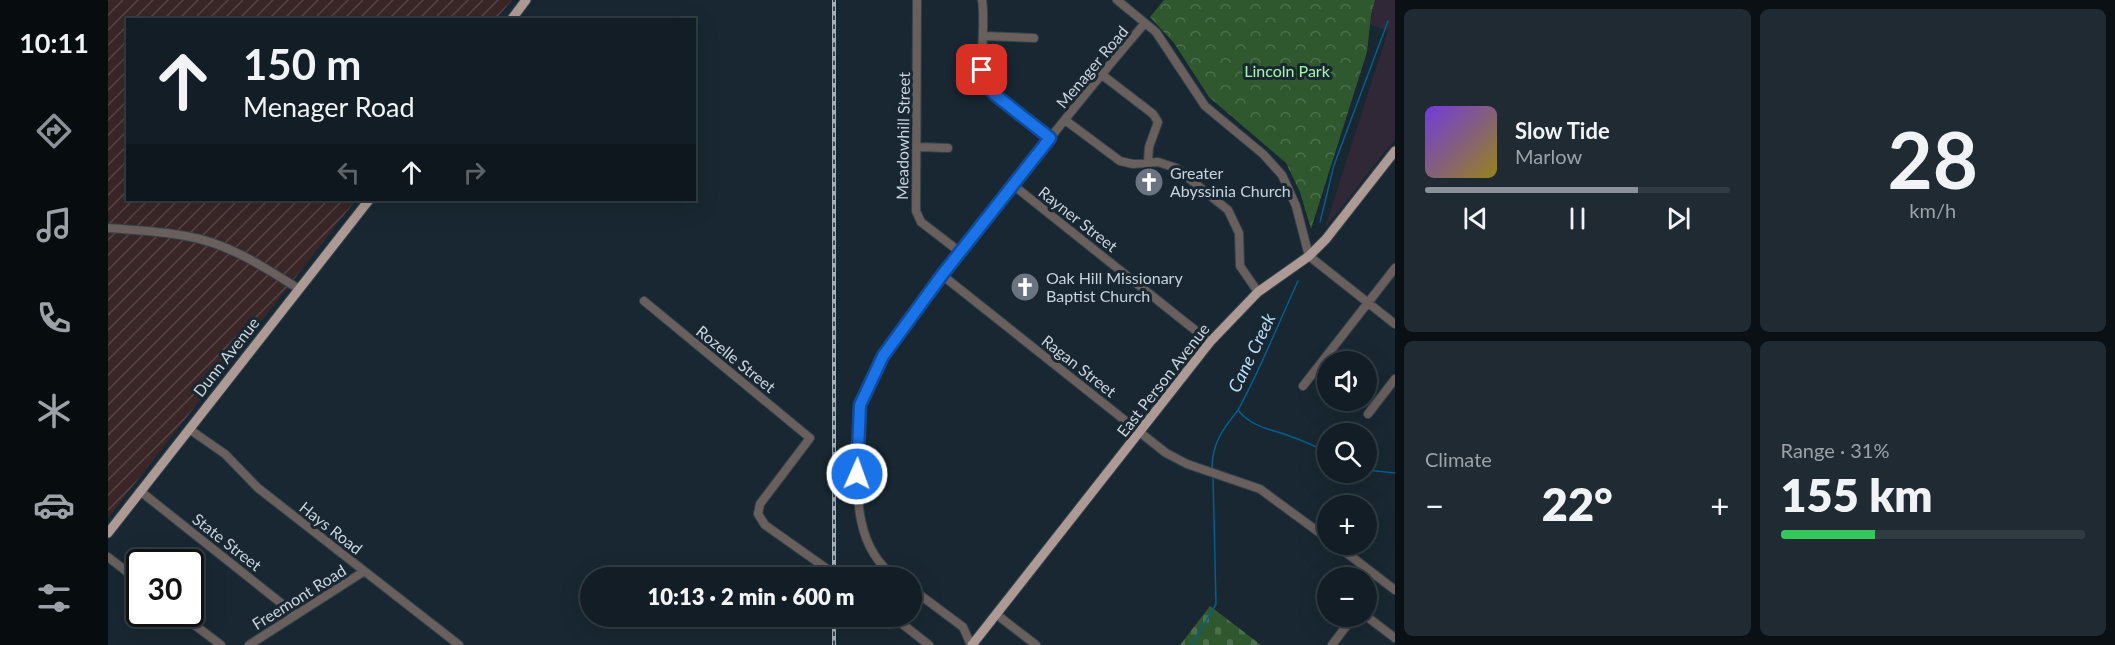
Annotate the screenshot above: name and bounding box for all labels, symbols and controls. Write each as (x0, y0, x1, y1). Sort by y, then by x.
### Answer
street label: Menager Road (1052, 22, 1132, 112)
text: 10:11 (19, 26, 89, 59)
text: 150 m (243, 39, 361, 89)
icon: ahead (144, 42, 222, 120)
pin (956, 44, 1007, 95)
icon: arrive (965, 53, 998, 86)
park label: Lincoln Park (1244, 61, 1331, 80)
street label: Meadowhill Street (892, 72, 913, 200)
text: Menager Road (243, 90, 415, 123)
icon: directions (33, 110, 75, 152)
text: 28 (1888, 112, 1978, 206)
text: Slow Tide (1515, 117, 1610, 144)
text: Marlow (1515, 144, 1582, 168)
icon: left (332, 156, 365, 189)
icon: ahead (395, 156, 428, 189)
icon: right (458, 156, 491, 189)
place label: Greater Abyssinia Church (1170, 163, 1291, 200)
church icon: Greater Abyssinia Church (1133, 166, 1165, 198)
street label: Rayner Street (1035, 182, 1122, 255)
text: km/h (1909, 198, 1956, 222)
icon: previous (1459, 202, 1492, 235)
icon: pause (1561, 202, 1594, 235)
icon: next (1662, 202, 1695, 235)
icon: music (33, 204, 75, 246)
place label: Oak Hill Missionary Baptist Church (1046, 268, 1183, 305)
church icon: Oak Hill Missionary Baptist Church (1009, 271, 1041, 303)
icon: phone (33, 297, 75, 339)
water label: Cane Creek (1223, 309, 1280, 396)
street label: Dunn Avenue (189, 313, 262, 400)
street label: East Person Avenue (1112, 319, 1213, 440)
street label: Rozelle Street (693, 321, 780, 396)
street label: Ragan Street (1038, 331, 1121, 401)
map controls (1317, 351, 1377, 627)
button: sound (1317, 351, 1377, 411)
icon: climate (33, 390, 75, 432)
button: search (1317, 423, 1377, 483)
text: Range · 31% (1781, 438, 1889, 462)
position arrow (825, 442, 889, 506)
text: Climate (1425, 447, 1492, 471)
text: 155 km (1781, 468, 1933, 522)
text: 22° (1542, 477, 1613, 531)
icon: car (33, 484, 75, 526)
text: − (1425, 485, 1444, 525)
text: + (1710, 485, 1729, 525)
button: + (1317, 495, 1377, 555)
street label: Hays Road (296, 497, 366, 558)
street label: State Street (189, 509, 266, 575)
speed limit sign: 30 (126, 549, 204, 627)
street label: Freemont Road (248, 560, 349, 633)
button: − (1317, 567, 1377, 627)
icon: filters (33, 577, 75, 619)
text: 10:13 · 2 min · 600 m (648, 583, 854, 610)

